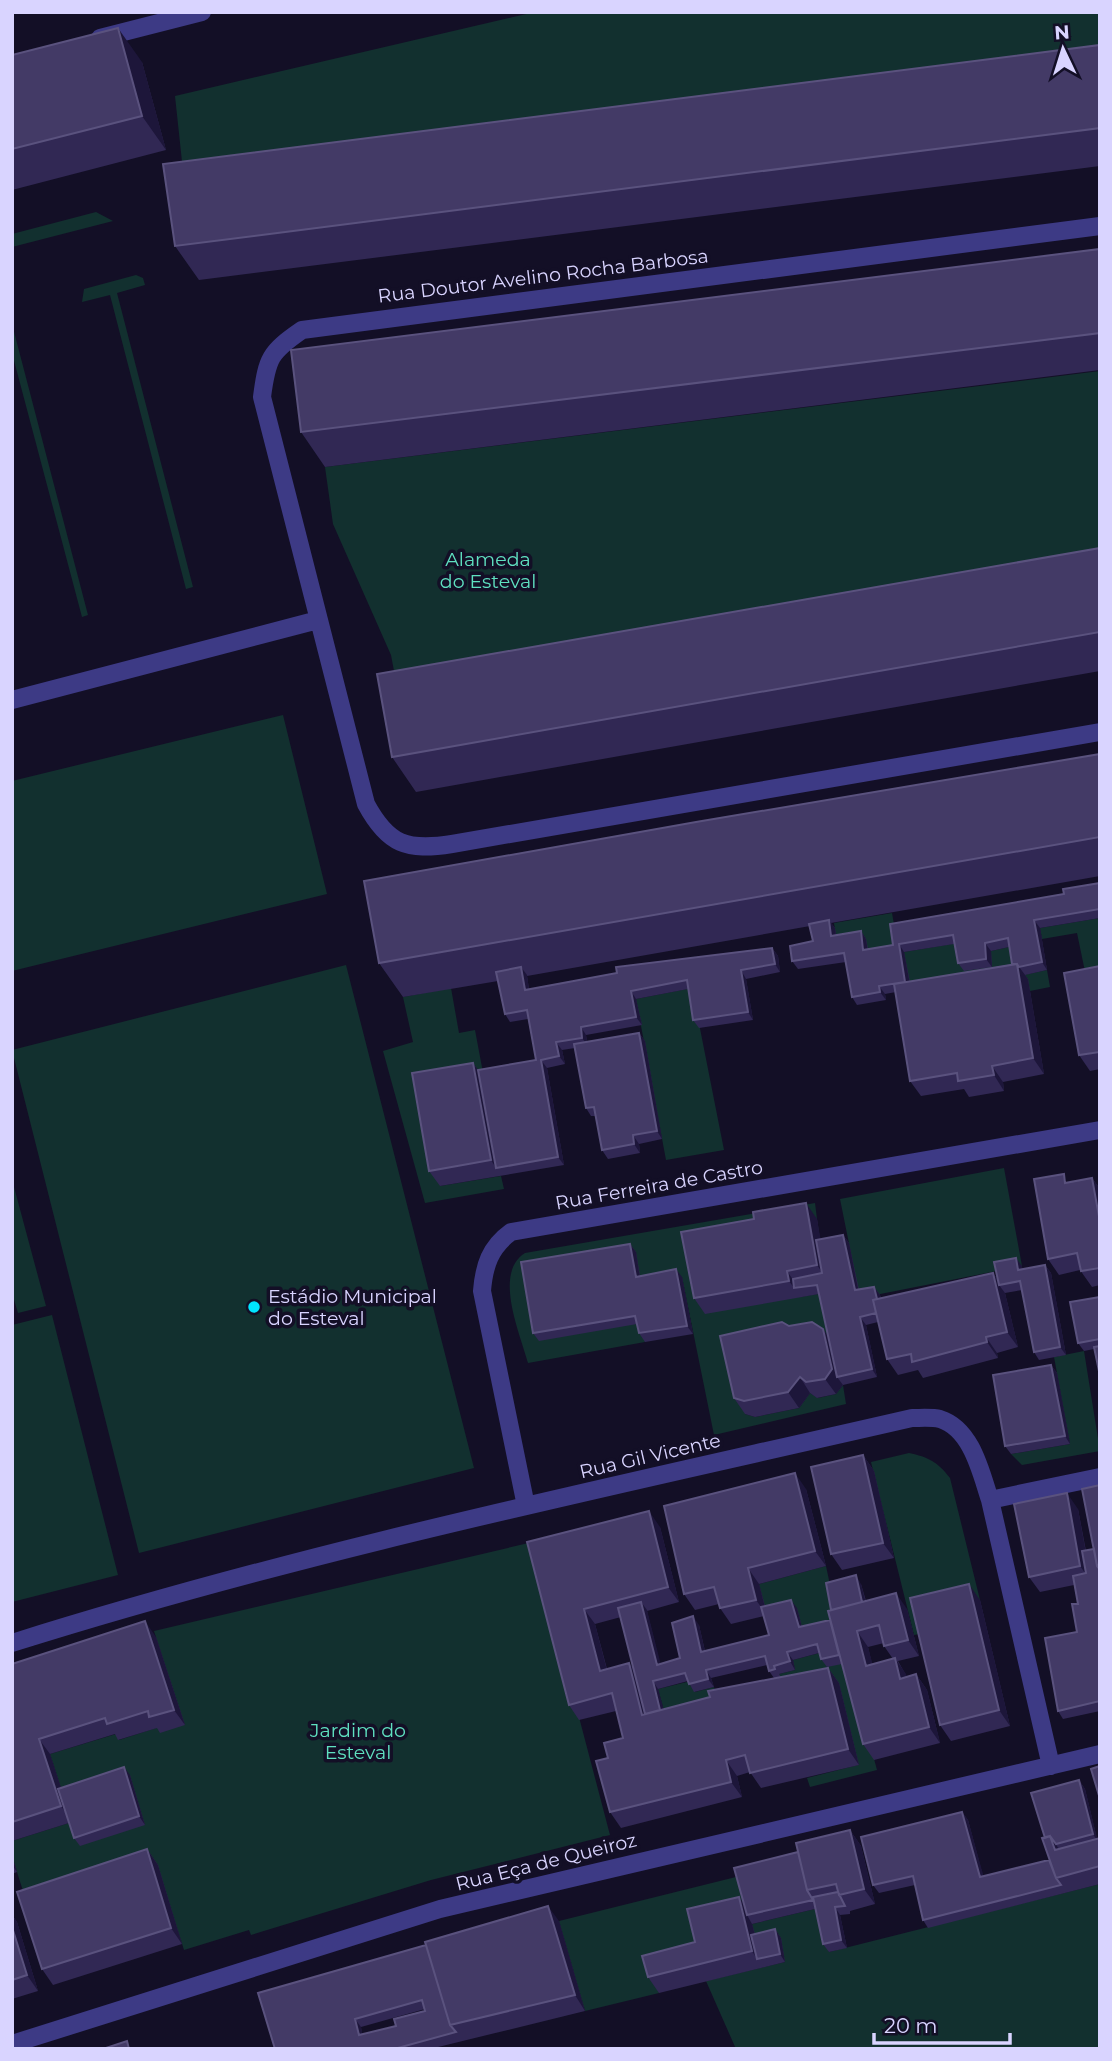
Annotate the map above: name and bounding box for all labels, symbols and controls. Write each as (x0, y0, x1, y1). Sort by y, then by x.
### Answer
north arrow (1028, 14, 1098, 84)
text: N (1053, 21, 1070, 45)
street label: Rua Doutor Avelino Rocha Barbosa (376, 244, 710, 308)
park label: Alameda do Esteval (440, 548, 536, 593)
street label: Rua Ferreira de Castro (553, 1155, 765, 1215)
place label: Estádio Municipal do Esteval (268, 1285, 437, 1330)
marker: Estádio Municipal do Esteval (246, 1299, 262, 1315)
street label: Rua Gil Vicente (577, 1429, 723, 1483)
park label: Jardim do Esteval (309, 1719, 406, 1764)
street label: Rua Eça de Queiroz (453, 1828, 639, 1896)
scale bar (874, 2002, 1010, 2046)
text: 20 m (884, 2013, 938, 2038)

